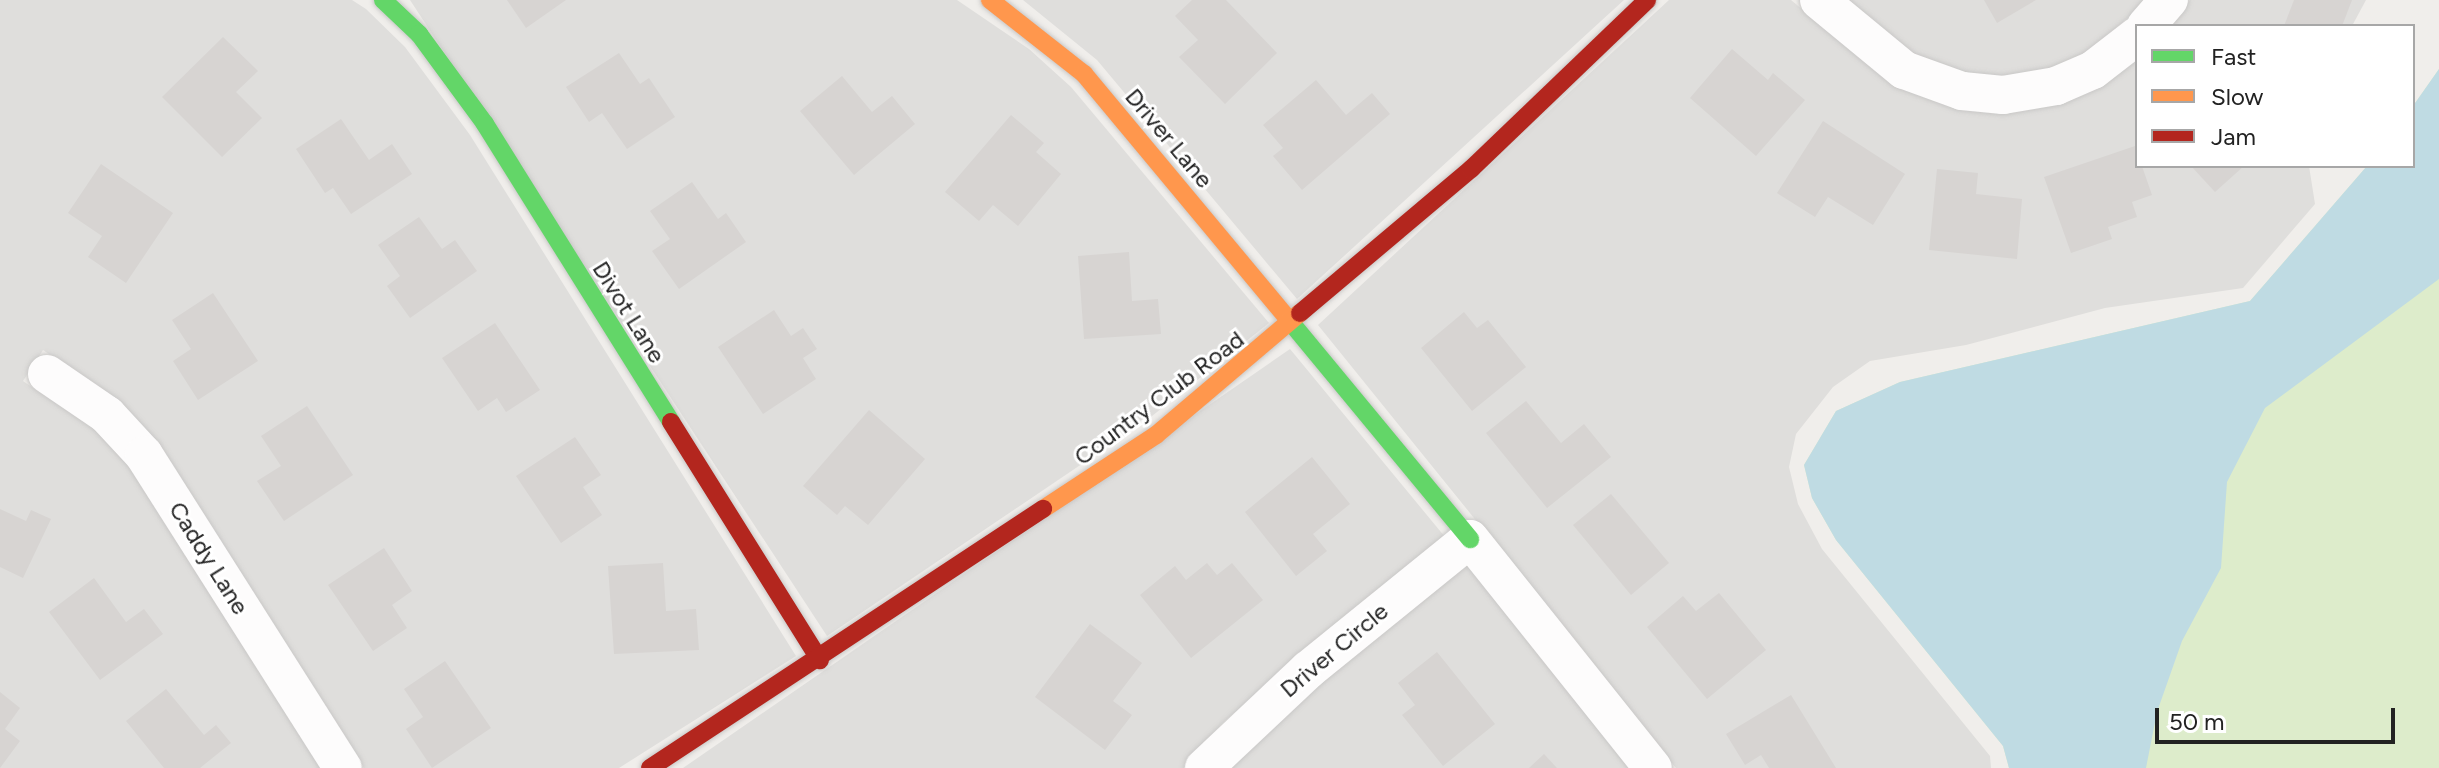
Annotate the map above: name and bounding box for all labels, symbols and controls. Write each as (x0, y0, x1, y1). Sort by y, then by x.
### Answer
legend (2135, 24, 2415, 168)
text: Fast (2211, 42, 2256, 71)
street label: Driver Lane (1119, 82, 1219, 194)
text: Slow (2211, 82, 2263, 111)
text: Jam (2211, 122, 2256, 151)
street label: Divot Lane (586, 256, 672, 368)
street label: Country Club Road (1068, 325, 1250, 471)
street label: Caddy Lane (163, 496, 255, 620)
street label: Driver Circle (1274, 597, 1394, 703)
scale bar (2159, 692, 2399, 742)
text: 50 m (2169, 707, 2225, 736)

